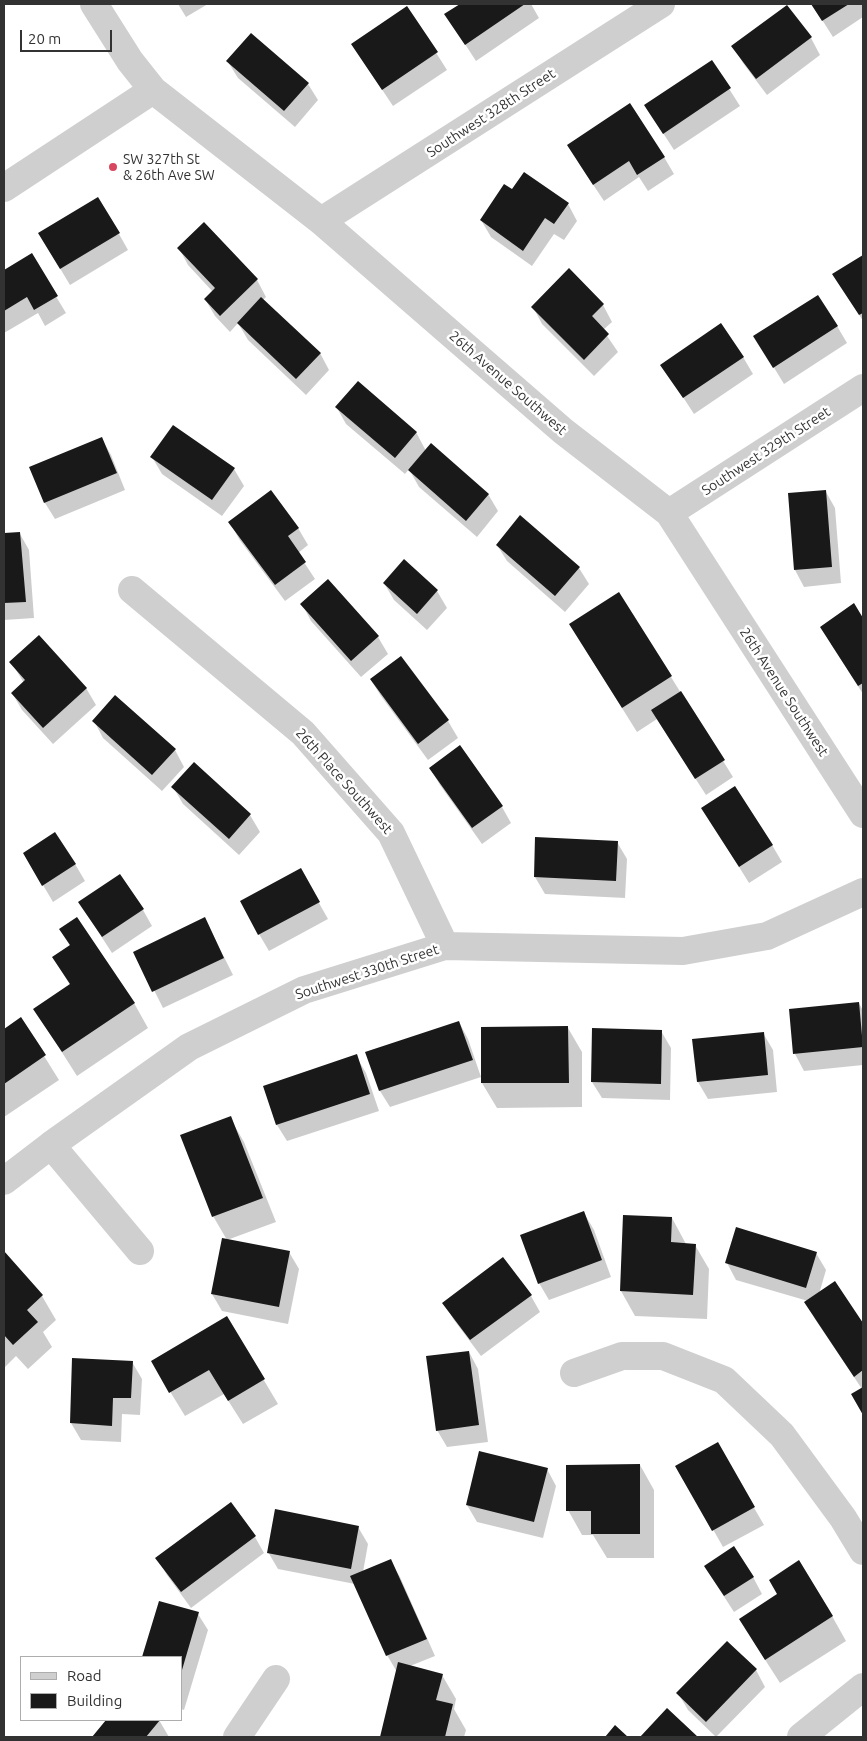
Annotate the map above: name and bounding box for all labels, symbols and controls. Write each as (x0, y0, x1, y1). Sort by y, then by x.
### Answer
scale bar (22, 20, 115, 52)
text: 20 m (28, 30, 61, 47)
street label: Southwest 328th Street (424, 65, 558, 161)
place label: SW 327th St & 26th Ave SW (123, 151, 215, 184)
marker: SW 327th St & 26th Ave SW (107, 161, 119, 173)
street label: 26th Avenue Southwest (446, 327, 570, 439)
street label: Southwest 329th Street (699, 403, 833, 499)
street label: 26th Avenue Southwest (736, 625, 832, 759)
street label: 26th Place Southwest (292, 725, 396, 837)
street label: Southwest 330th Street (293, 941, 441, 1003)
legend (20, 1656, 182, 1721)
text: Road (67, 1667, 102, 1684)
text: Building (67, 1692, 122, 1709)

